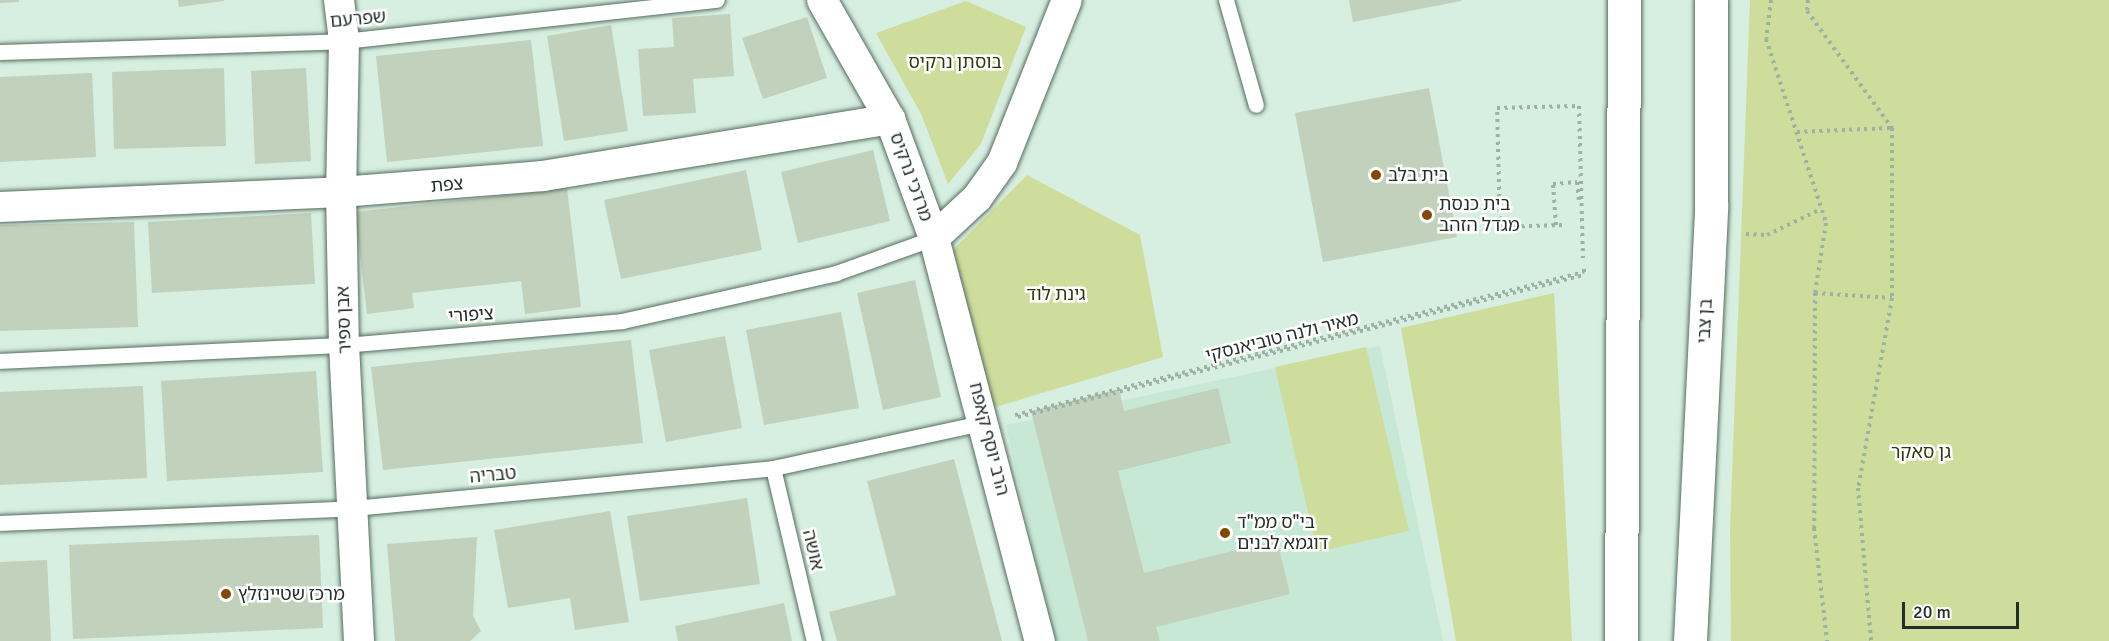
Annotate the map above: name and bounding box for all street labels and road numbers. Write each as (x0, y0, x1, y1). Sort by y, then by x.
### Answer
street label: שפרעם (329, 6, 387, 32)
street label: מרדכי נרקיס (885, 130, 937, 224)
street label: צפת (430, 173, 464, 197)
street label: אבן ספיר (332, 286, 356, 354)
street label: בן צבי (1693, 298, 1717, 344)
street label: ציפורי (448, 303, 494, 327)
street label: מאיר ולנה טוביאנסקי (1203, 308, 1361, 366)
street label: הרב יוסף קאפח (964, 380, 1014, 498)
street label: טבריה (469, 462, 517, 488)
street label: אושה (798, 527, 828, 573)

